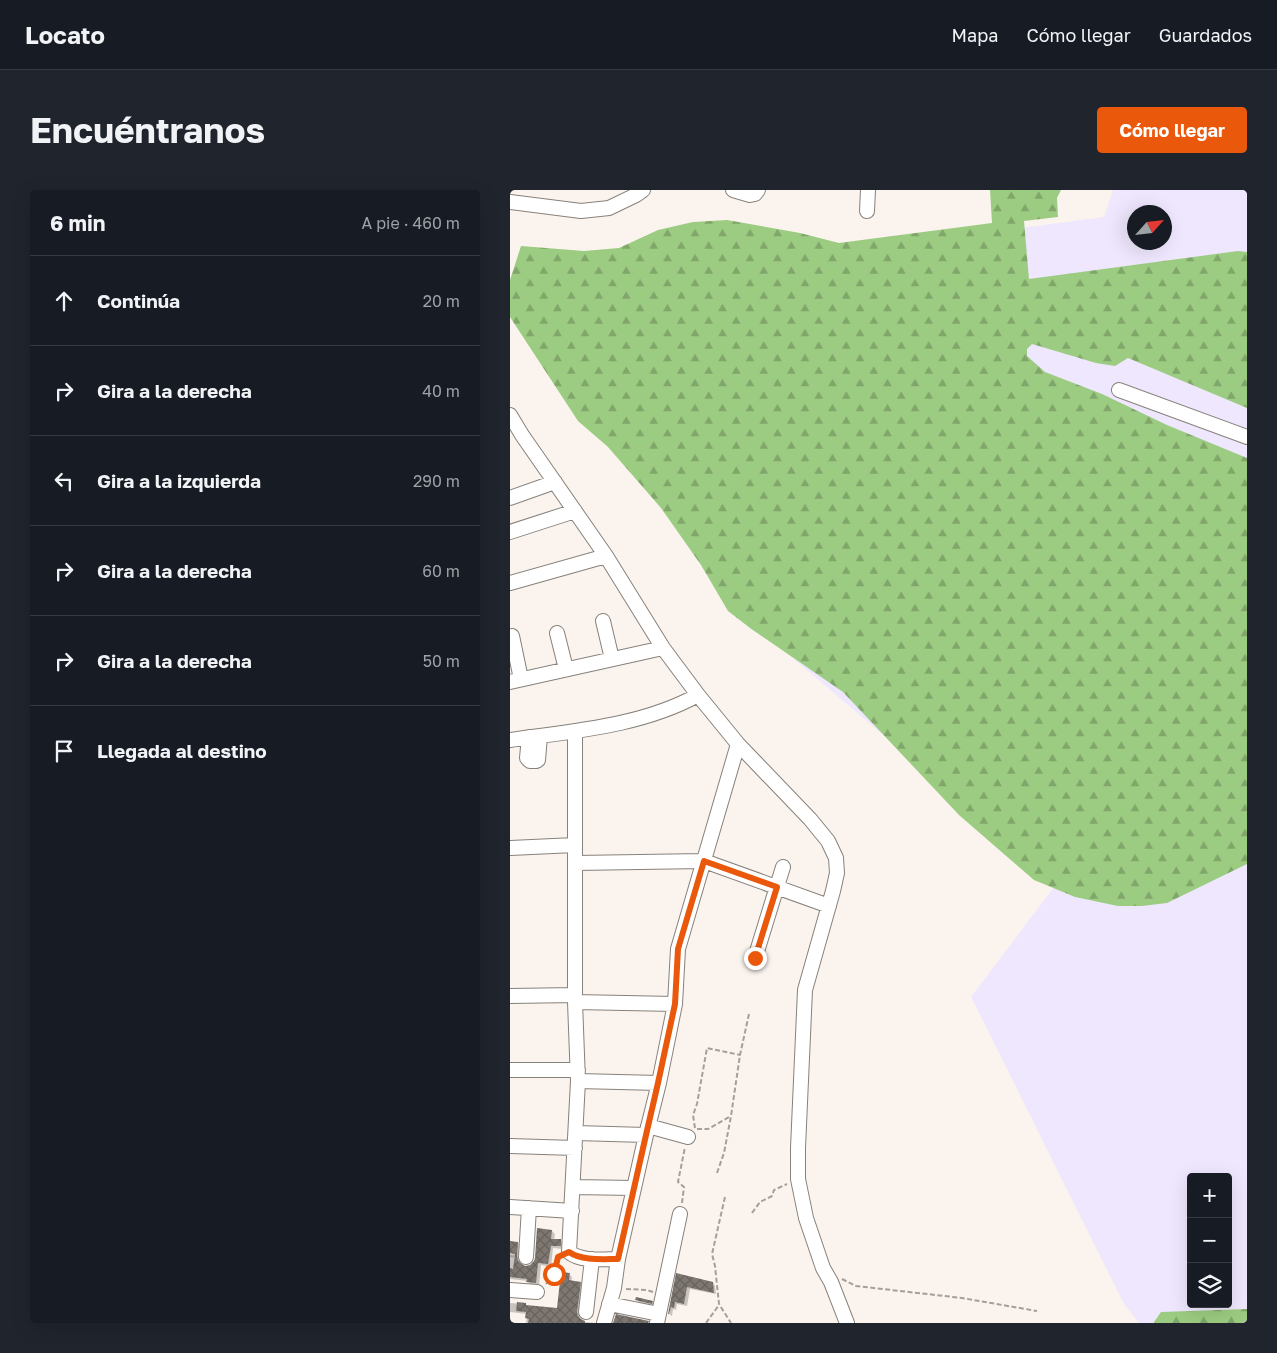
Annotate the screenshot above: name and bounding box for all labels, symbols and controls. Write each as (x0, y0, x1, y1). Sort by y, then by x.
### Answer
text: Locato (25, 20, 105, 49)
text: Mapa (952, 24, 998, 46)
text: Cómo llegar (1026, 24, 1131, 46)
text: Guardados (1159, 24, 1252, 46)
button: Cómo llegar (1097, 107, 1247, 153)
text: Encuéntranos (30, 109, 265, 151)
north arrow (1127, 205, 1172, 250)
text: 6 min (50, 210, 105, 236)
text: A pie · 460 m (362, 213, 460, 233)
icon: ahead (50, 287, 78, 315)
text: Continúa (97, 289, 180, 312)
text: 20 m (423, 291, 460, 311)
icon: right (50, 377, 78, 405)
text: Gira a la derecha (97, 379, 252, 402)
text: 40 m (422, 381, 460, 401)
icon: left (50, 467, 78, 495)
text: Gira a la izquierda (97, 469, 261, 492)
text: 290 m (413, 471, 460, 491)
icon: right (50, 557, 78, 585)
text: Gira a la derecha (97, 559, 252, 582)
text: 60 m (422, 561, 460, 581)
icon: right (50, 647, 78, 675)
text: Gira a la derecha (97, 649, 252, 672)
text: 50 m (423, 651, 460, 671)
icon: arrive (50, 737, 78, 765)
text: Llegada al destino (97, 739, 267, 762)
route end (744, 947, 767, 970)
map controls (1187, 1173, 1232, 1308)
button: + (1187, 1173, 1232, 1218)
button: − (1187, 1218, 1232, 1263)
route start (543, 1263, 566, 1286)
button: layers (1187, 1263, 1232, 1308)

